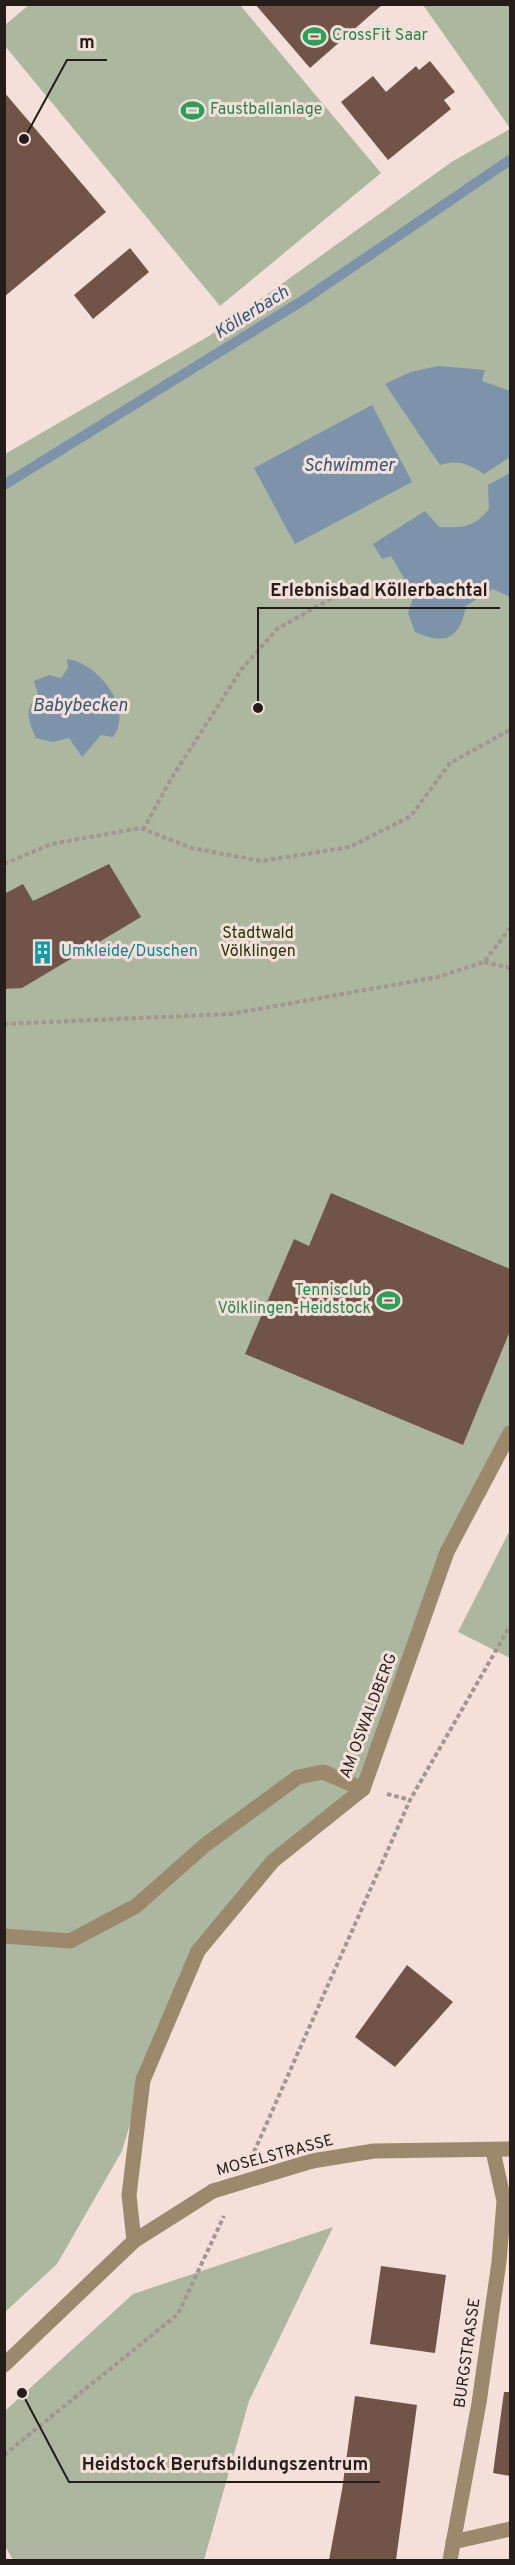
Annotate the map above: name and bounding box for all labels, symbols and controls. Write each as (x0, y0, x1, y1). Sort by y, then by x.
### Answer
sports icon: CrossFit Saar (301, 23, 327, 49)
callout: m (67, 24, 107, 60)
place label: CrossFit Saar (332, 26, 428, 46)
text: m (79, 32, 95, 55)
sports icon: Faustballanlage (179, 97, 205, 123)
place label: Faustballanlage (210, 100, 322, 120)
water label: Köllerbach (211, 281, 294, 345)
water label: Schwimmer (304, 455, 397, 478)
callout: Erlebnisbad Köllerbachtal (258, 572, 500, 608)
text: Erlebnisbad Köllerbachtal (270, 580, 488, 603)
water label: Babybecken (33, 695, 128, 718)
park label: Stadtwald Völklingen (220, 924, 296, 962)
building icon: Umkleide/Duschen (30, 939, 56, 965)
place label: Umkleide/Duschen (61, 942, 198, 962)
place label: Tennisclub Völklingen-Heidstock (218, 1281, 371, 1319)
sports icon: Tennisclub Völklingen-Heidstock (376, 1287, 402, 1313)
street label: AM OSWALDBERG (336, 1651, 402, 1781)
street label: MOSELSTRASSE (214, 2131, 336, 2181)
street label: BURGSTRASSE (450, 2297, 486, 2409)
callout: Heidstock Berufsbildungszentrum (69, 2446, 380, 2482)
text: Heidstock Berufsbildungszentrum (82, 2454, 368, 2477)

